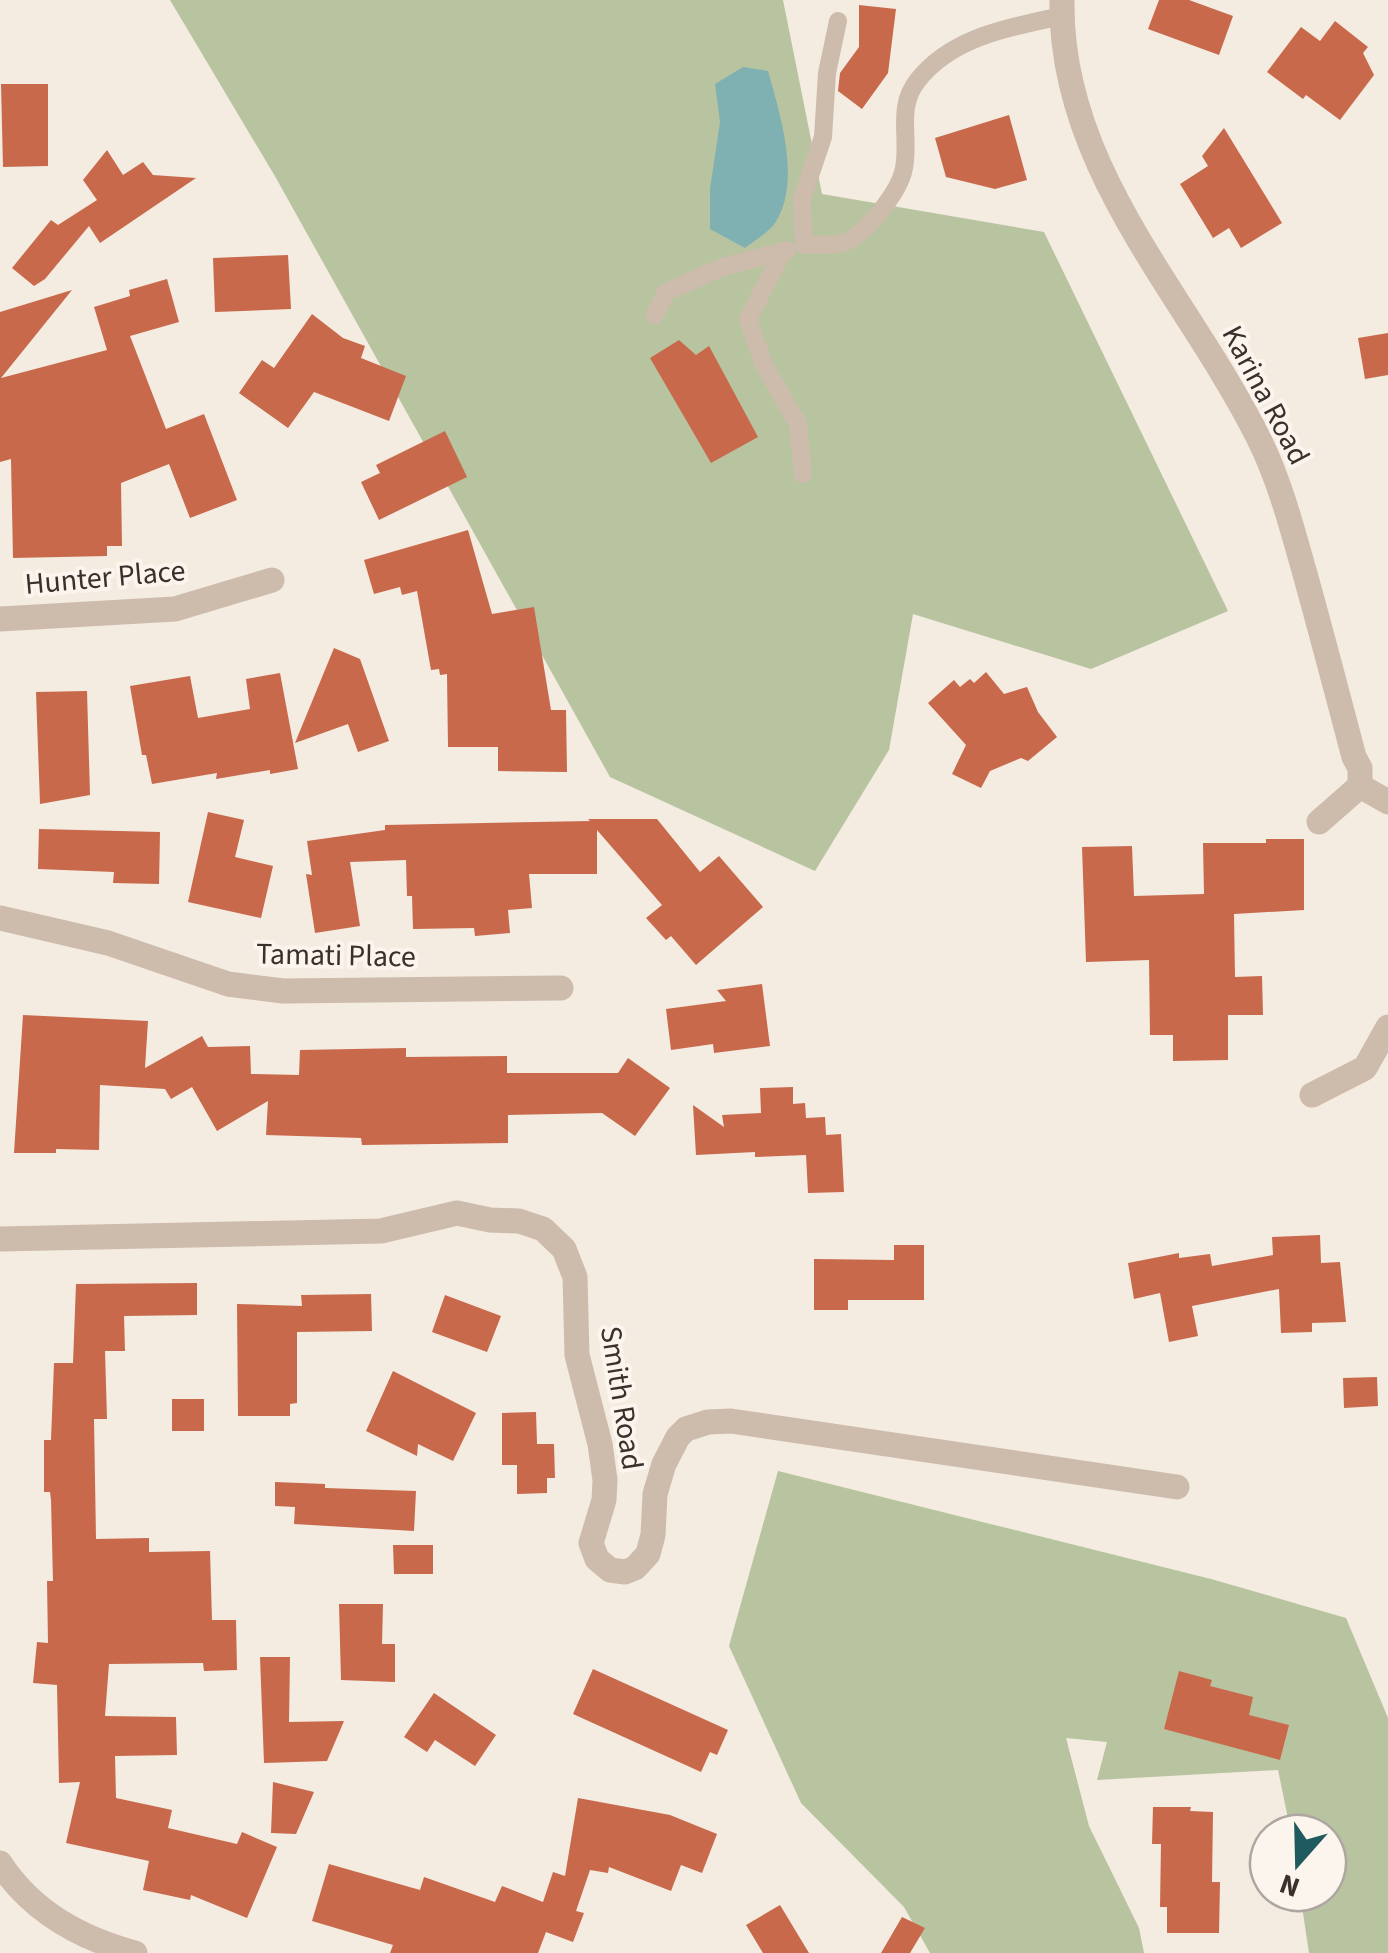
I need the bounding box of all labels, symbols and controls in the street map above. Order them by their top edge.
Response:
street label: Karina Road [1211,318,1320,473]
street label: Hunter Place [23,549,187,606]
street label: Tamati Place [256,933,416,978]
street label: Smith Road [589,1323,654,1473]
north arrow [1248,1813,1348,1913]
text: N [1274,1864,1305,1908]

